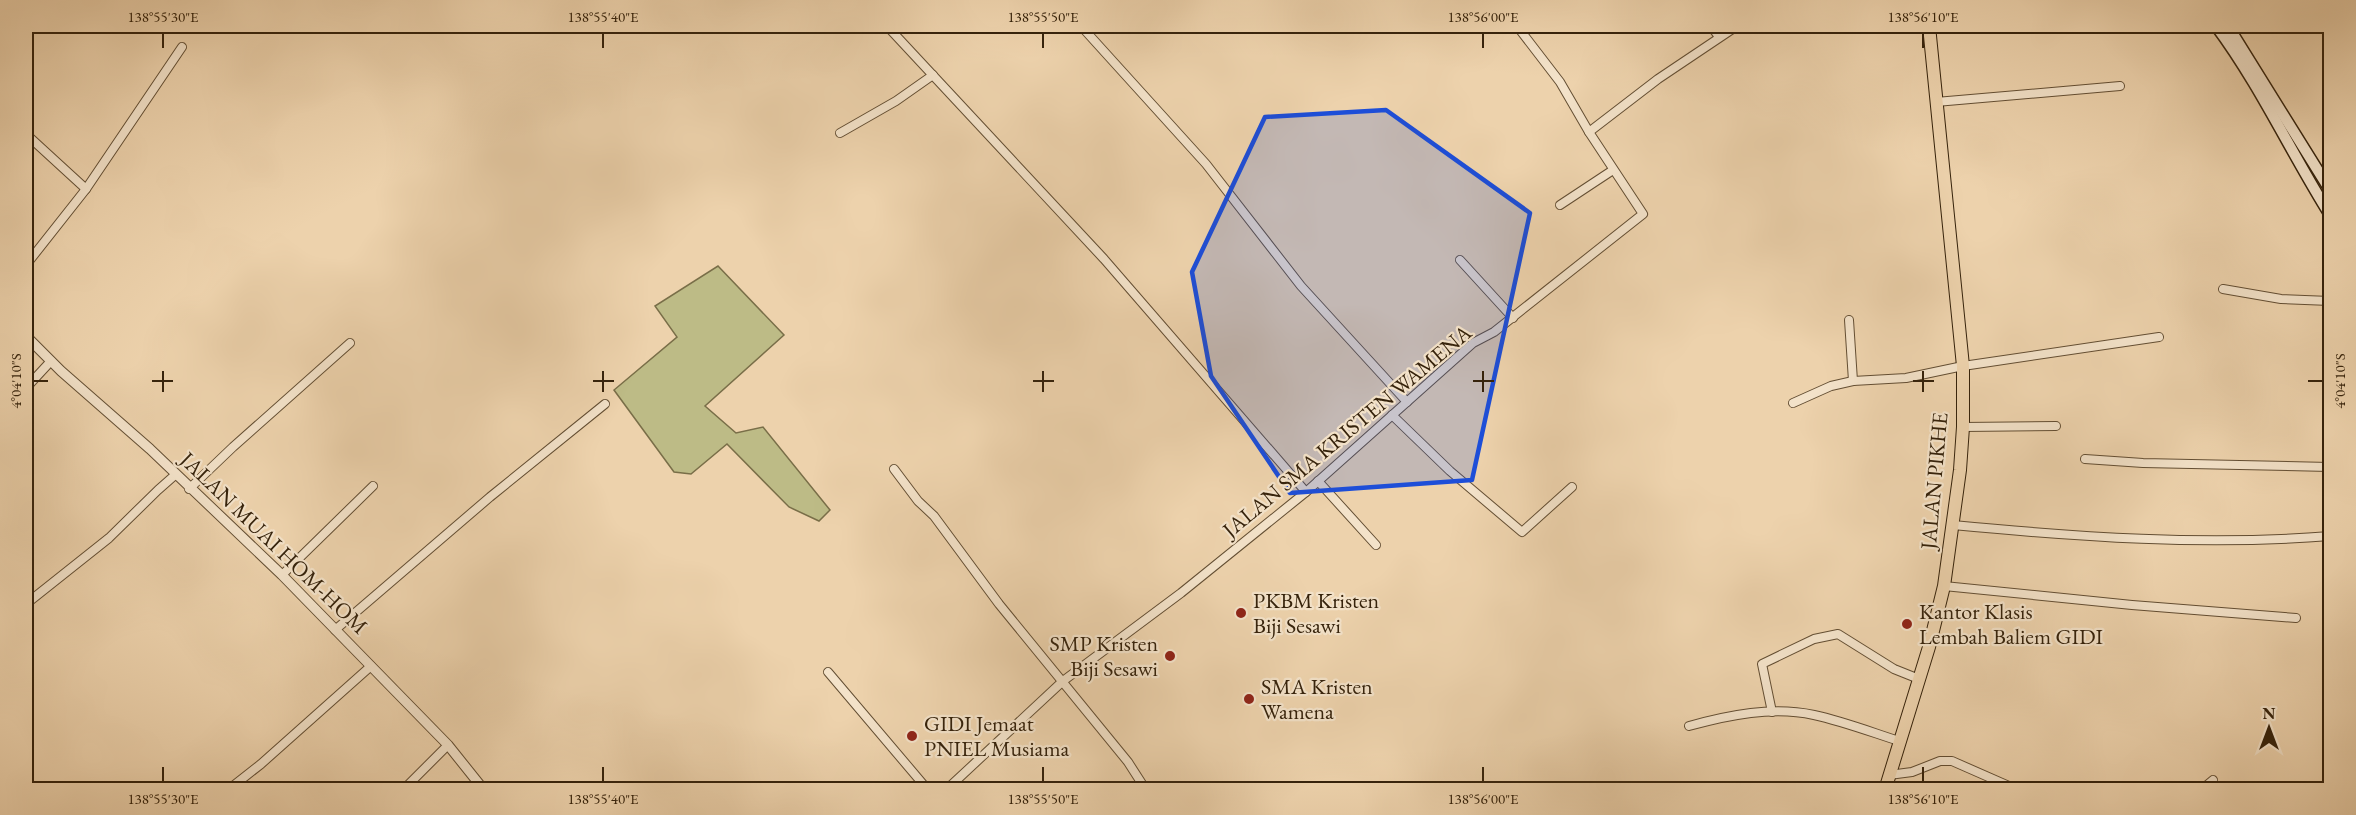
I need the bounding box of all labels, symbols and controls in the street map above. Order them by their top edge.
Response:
text: 138°55'30"E [127,7,199,26]
text: 138°55'40"E [567,7,639,26]
text: 138°55'50"E [1007,7,1079,26]
text: 138°56'00"E [1447,7,1519,26]
text: 138°56'10"E [1887,7,1959,26]
street label: JALAN SMA KRISTEN WAMENA [1215,318,1478,545]
text: 4°04'10"S [6,353,25,409]
text: 4°04'10"S [2330,353,2349,409]
street label: JALAN PIKHE [1913,411,1954,553]
street label: JALAN MUAI HOM-HOM [172,444,374,641]
place label: PKBM Kristen Biji Sesawi [1253,586,1380,640]
place label: Kantor Klasis Lembah Baliem GIDI [1919,597,2104,651]
marker: PKBM Kristen Biji Sesawi [1234,606,1248,620]
marker: Kantor Klasis Lembah Baliem GIDI [1900,617,1914,631]
place label: SMP Kristen Biji Sesawi [1049,629,1158,683]
marker: SMP Kristen Biji Sesawi [1163,649,1177,663]
place label: SMA Kristen Wamena [1261,672,1373,726]
marker: SMA Kristen Wamena [1242,692,1256,706]
north arrow [2239,698,2299,758]
text: N [2263,703,2276,724]
place label: GIDI Jemaat PNIEL Musiama [924,709,1070,763]
marker: GIDI Jemaat PNIEL Musiama [905,729,919,743]
text: 138°55'30"E [127,789,199,808]
text: 138°55'40"E [567,789,639,808]
text: 138°55'50"E [1007,789,1079,808]
text: 138°56'00"E [1447,789,1519,808]
text: 138°56'10"E [1887,789,1959,808]

